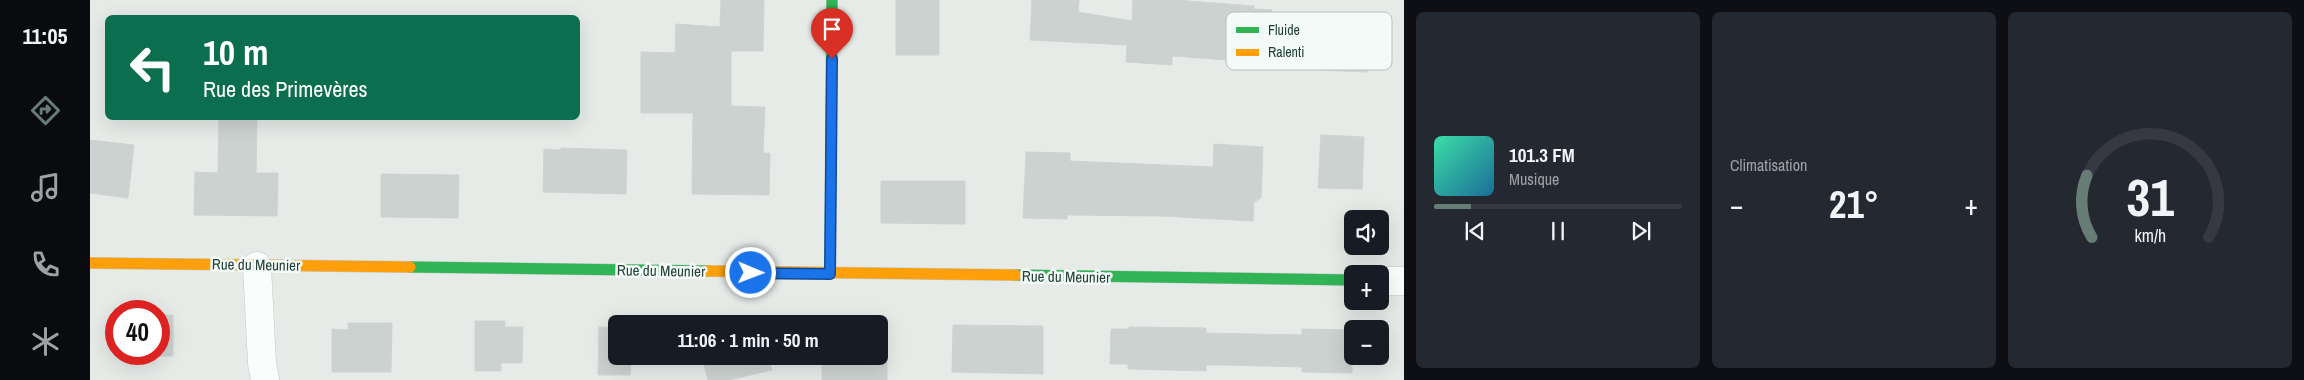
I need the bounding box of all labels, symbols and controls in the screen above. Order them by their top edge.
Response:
pin [811,8,853,59]
legend [1226,12,1392,70]
icon: arrive [818,15,846,43]
text: 11:05 [22,21,68,51]
text: Fluide [1268,21,1300,39]
text: 10 m [203,29,268,76]
icon: left [120,35,185,100]
text: Ralenti [1268,43,1304,61]
text: Rue des Primevères [203,74,367,104]
icon: directions [28,93,63,128]
text: 101.3 FM [1509,142,1575,168]
text: Climatisation [1730,154,1807,176]
text: 31 [2126,162,2174,232]
text: Musique [1509,168,1559,190]
icon: music [28,170,63,205]
text: 21° [1829,179,1879,230]
text: − [1730,186,1743,224]
text: + [1965,186,1978,224]
map controls [1344,210,1389,365]
button: sound [1344,210,1389,255]
icon: previous [1461,217,1489,245]
icon: pause [1544,217,1572,245]
icon: next [1627,217,1655,245]
text: km/h [2134,224,2166,248]
position arrow [724,246,776,298]
icon: phone [28,247,63,282]
street label: Rue du Meunier [212,253,300,276]
street label: Rue du Meunier [617,259,705,282]
street label: Rue du Meunier [1022,265,1110,288]
button: + [1344,265,1389,310]
speed limit sign: 40 [105,300,170,365]
button: − [1344,320,1389,365]
icon: climate [28,324,63,359]
text: 11:06 · 1 min · 50 m [677,327,819,353]

